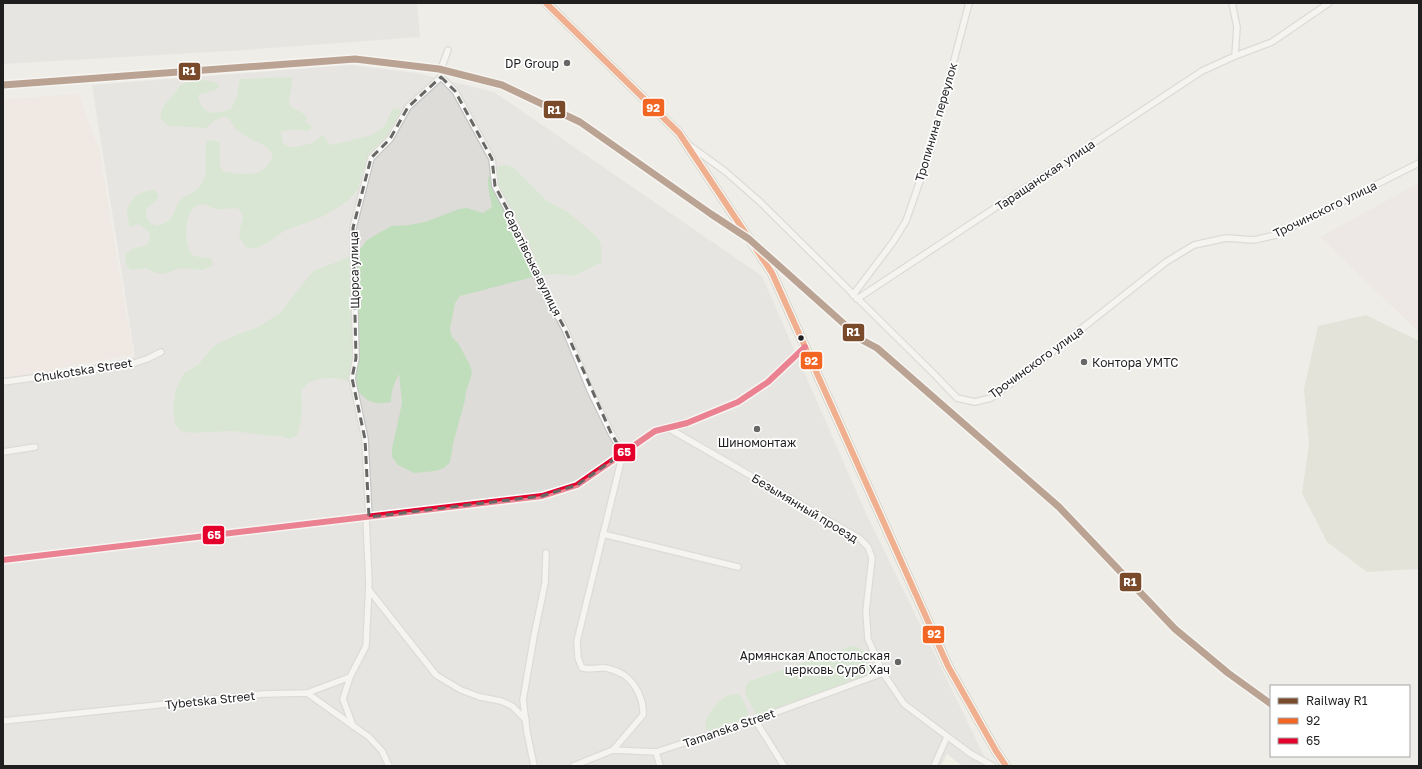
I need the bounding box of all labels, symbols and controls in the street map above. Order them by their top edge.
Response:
place label: DP Group [505,56,559,71]
marker: DP Group [562,58,572,68]
street label: Тропинина переулок [912,61,960,183]
line badge: R1 [178,62,201,81]
text: R1 [182,64,196,77]
line badge: 92 [642,98,665,117]
line badge: R1 [543,100,566,119]
text: 92 [646,101,660,114]
text: R1 [547,103,561,116]
street label: Таращанская улица [992,136,1098,214]
street label: Трочинского улица [1271,177,1379,241]
street label: Саратівська вулиця [501,208,565,318]
street label: Щорса улица [346,231,362,309]
line badge: R1 [842,323,865,342]
street label: Трочинского улица [986,323,1086,401]
text: R1 [846,325,860,338]
unlabelled marker [796,333,806,343]
line badge: 92 [800,351,823,370]
text: 92 [804,354,818,367]
street label: Chukotska Street [33,355,134,385]
place label: Контора УМТС [1092,355,1179,370]
marker: Контора УМТС [1079,357,1089,367]
marker: Шиномонтаж [752,424,762,434]
place label: Шиномонтаж [718,435,797,450]
line badge: 65 [613,443,636,462]
text: 65 [617,445,631,458]
street label: Безымянный проезд [749,470,861,546]
line badge: 65 [202,525,225,545]
text: 65 [207,528,221,541]
line badge: R1 [1119,572,1142,592]
text: R1 [1123,575,1137,588]
line badge: 92 [922,625,945,644]
text: 92 [927,627,941,640]
place label: Армянская Апостольская церковь Сурб Хач [740,648,890,677]
marker: Армянская Апостольская церковь Сурб Хач [893,657,903,667]
legend [1270,685,1410,757]
street label: Tybetska Street [164,688,256,712]
text: Railway R1 [1306,693,1368,708]
street label: Tamanska Street [681,705,777,751]
text: 92 [1306,713,1320,728]
text: 65 [1306,733,1320,748]

